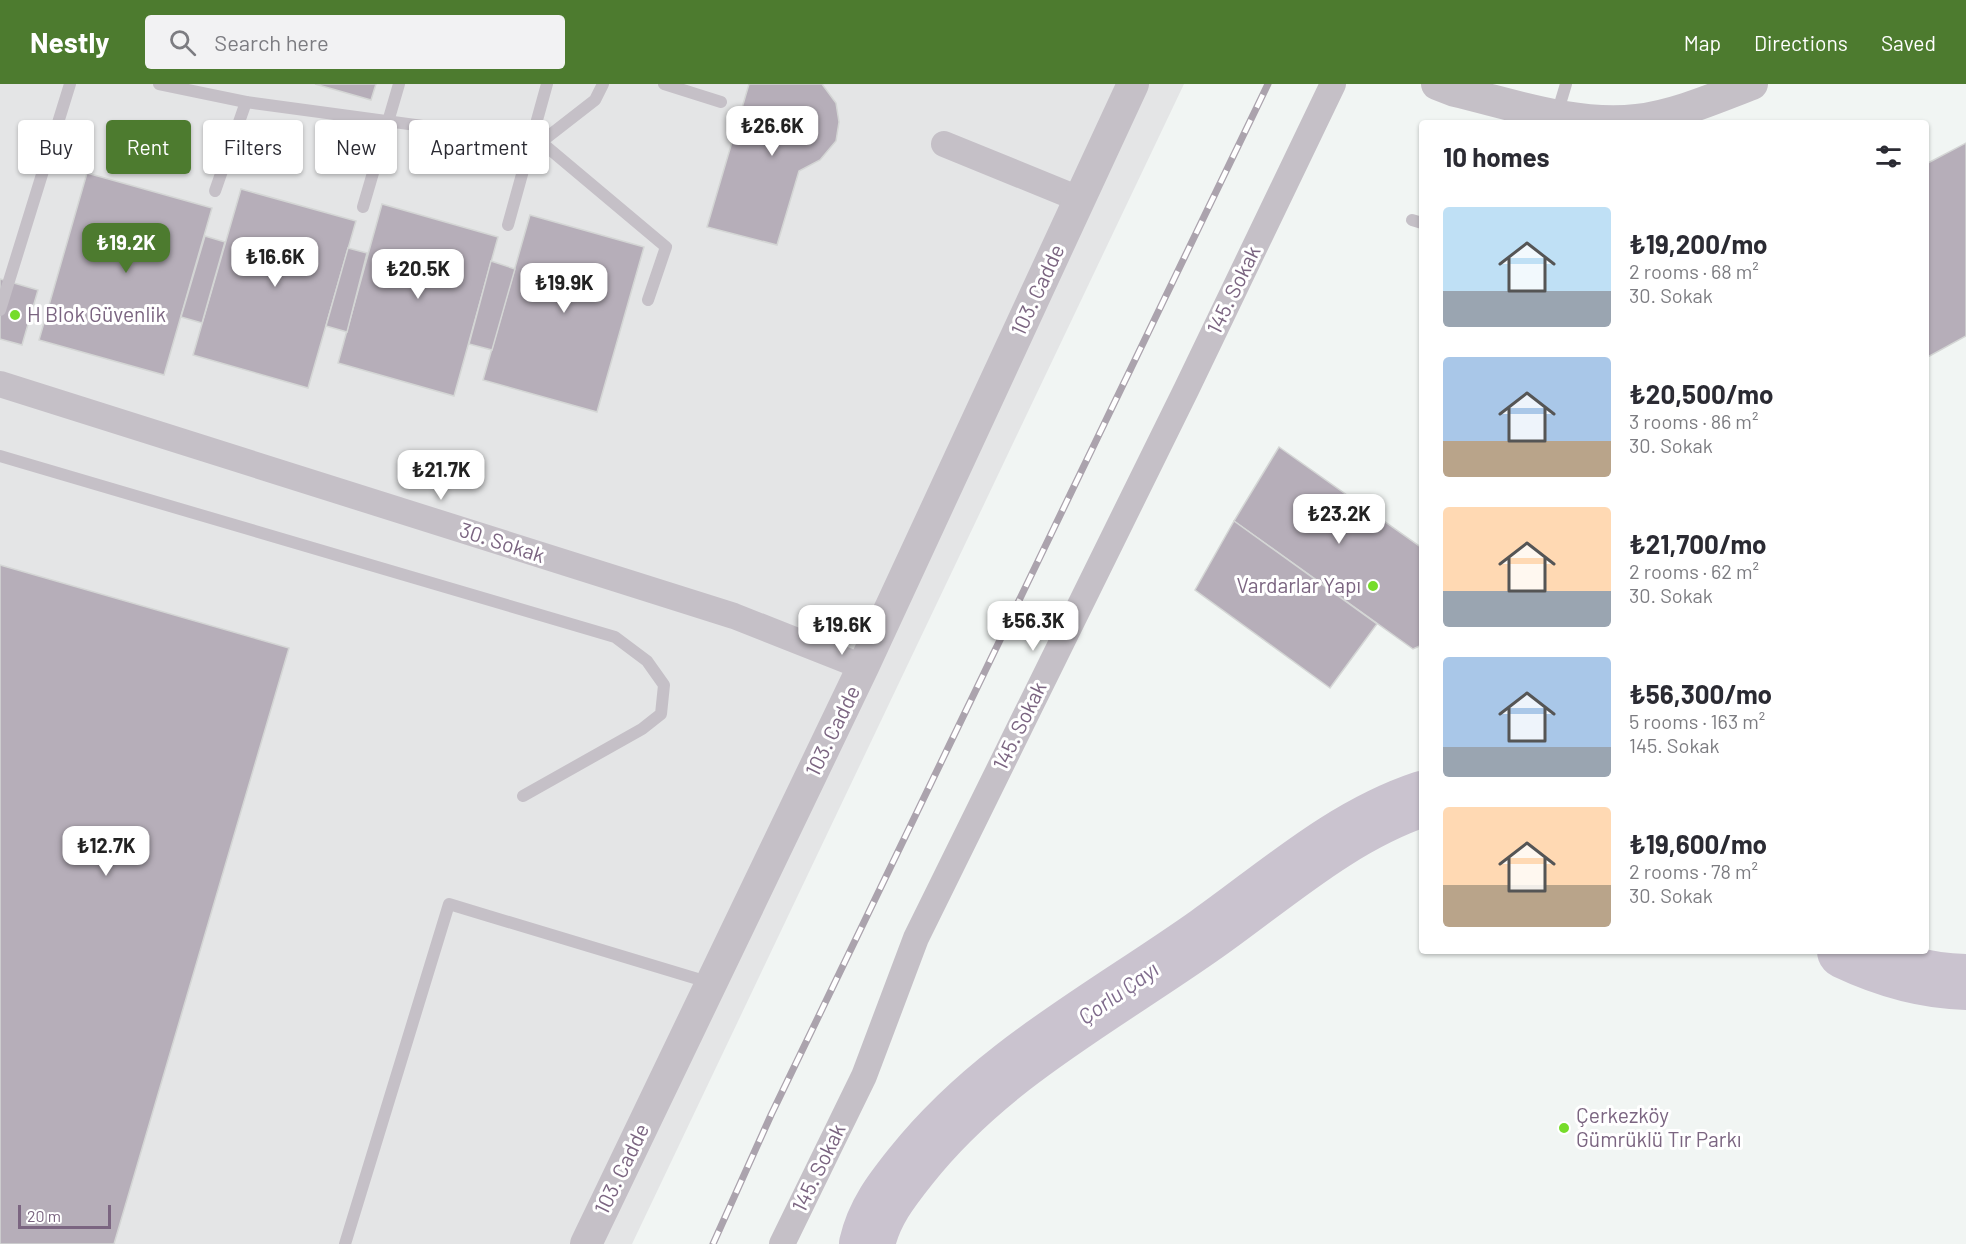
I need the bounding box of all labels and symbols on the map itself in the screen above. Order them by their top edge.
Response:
pin: ₺26.6K [723,106,821,157]
pin: ₺19.2K [77,223,175,274]
pin: ₺16.6K [226,237,324,288]
street label: 103. Cadde [1005,240,1069,339]
street label: 145. Sokak [1201,241,1265,338]
pin: ₺20.5K [369,249,467,300]
pin: ₺19.9K [515,263,613,314]
place label: H Blok Güvenlik [27,301,166,326]
marker: H Blok Güvenlik [8,308,22,322]
pin: ₺21.7K [392,450,490,501]
pin: ₺23.2K [1290,494,1388,545]
street label: 30. Sokak [457,516,548,567]
place label: Vardarlar Yapı [1236,572,1361,597]
marker: Vardarlar Yapı [1366,579,1380,593]
pin: ₺56.3K [984,601,1082,652]
pin: ₺19.6K [793,605,891,656]
street label: 145. Sokak [987,677,1051,774]
street label: 103. Cadde [799,681,864,780]
pin: ₺12.7K [57,826,155,877]
water label: Çorlu Çayı [1072,955,1162,1029]
place label: Çerkezköy Gümrüklü Tır Parkı [1576,1102,1741,1151]
street label: 103. Cadde [588,1119,653,1218]
street label: 145. Sokak [786,1119,850,1216]
marker: Çerkezköy Gümrüklü Tır Parkı [1557,1121,1571,1135]
scale bar [18,1202,111,1230]

